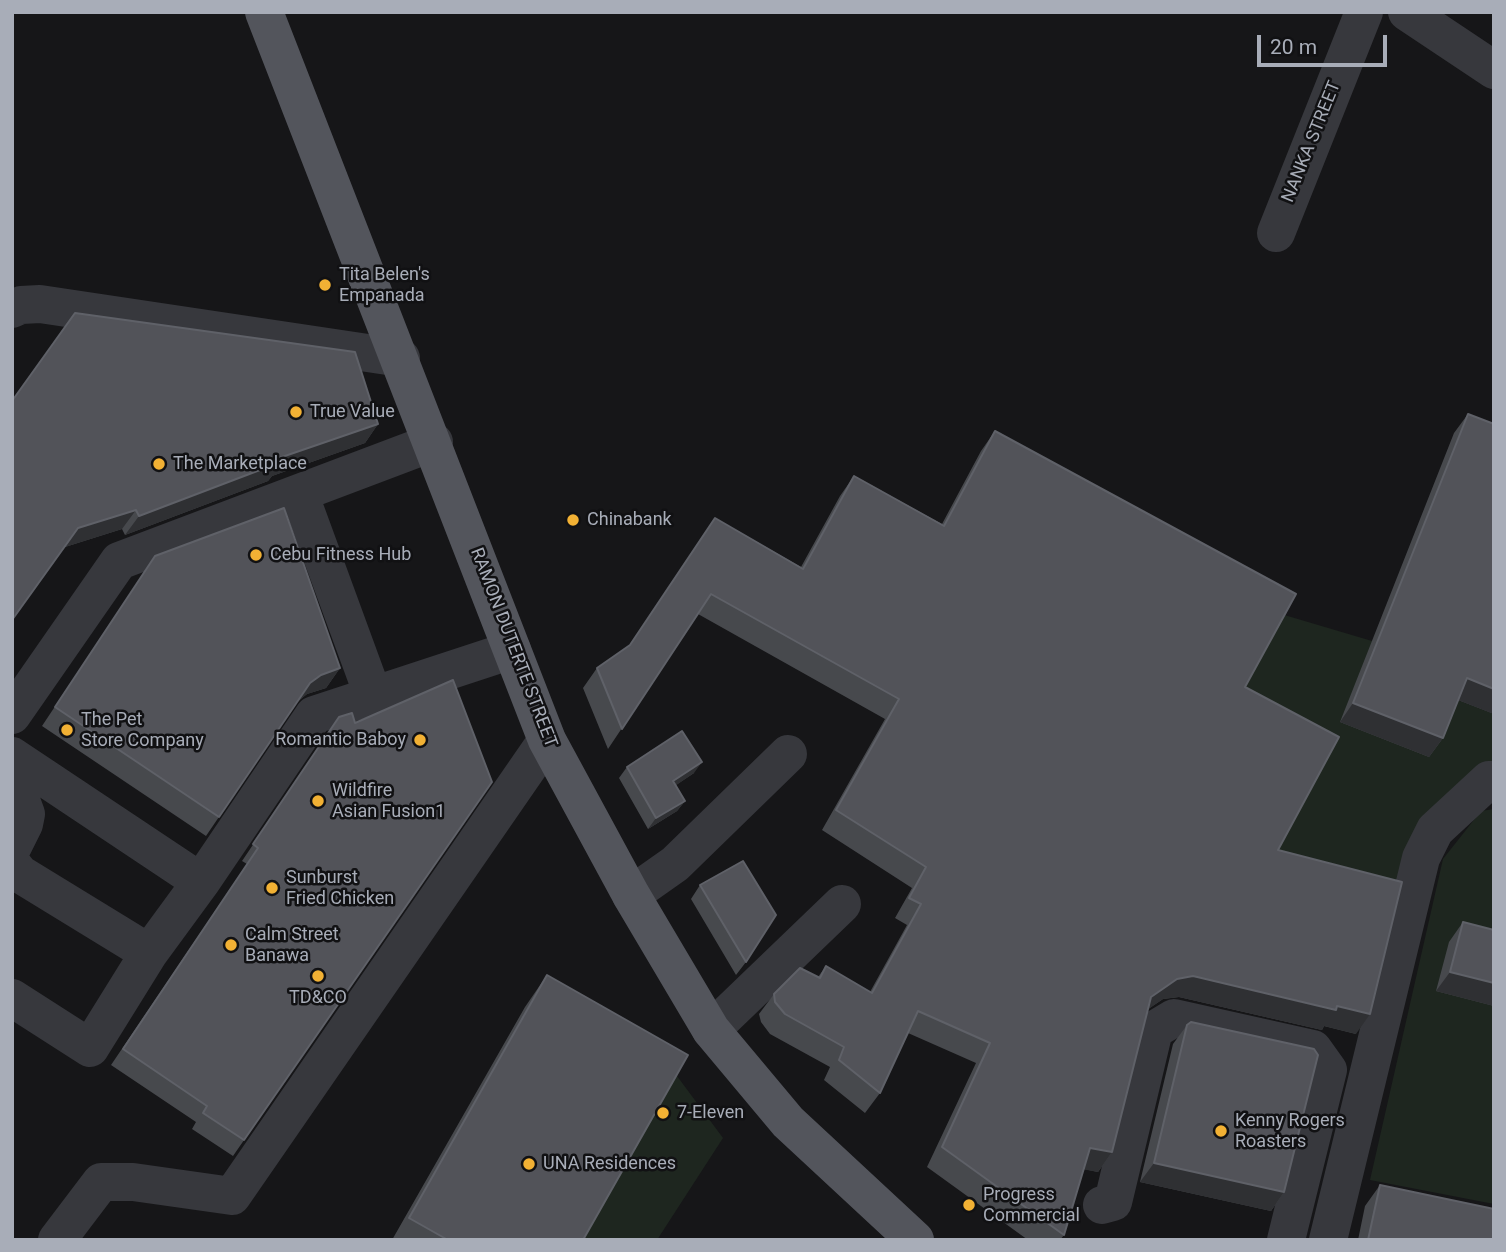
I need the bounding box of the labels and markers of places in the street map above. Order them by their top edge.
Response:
place label: Tita Belen's Empanada [339,264,430,306]
marker: Tita Belen's Empanada [317,277,333,293]
place label: True Value [310,401,395,423]
marker: True Value [288,404,304,420]
place label: The Marketplace [173,453,307,475]
marker: The Marketplace [151,456,167,472]
place label: Chinabank [587,509,672,531]
marker: Chinabank [565,512,581,528]
place label: Cebu Fitness Hub [270,544,411,566]
marker: Cebu Fitness Hub [248,547,264,563]
place label: The Pet Store Company [81,709,204,752]
marker: The Pet Store Company [59,722,75,738]
place label: Romantic Baboy [275,729,406,751]
marker: Romantic Baboy [412,732,428,748]
place label: Wildfire Asian Fusion1 [332,780,445,822]
marker: Wildfire Asian Fusion1 [310,793,326,809]
place label: Sunburst Fried Chicken [286,867,394,910]
marker: Sunburst Fried Chicken [264,880,280,896]
place label: Calm Street Banawa [245,924,339,967]
marker: Calm Street Banawa [223,937,239,953]
marker: TD&CO [310,968,326,984]
place label: TD&CO [289,987,347,1009]
place label: 7-Eleven [677,1102,744,1124]
marker: 7-Eleven [655,1105,671,1121]
place label: Kenny Rogers Roasters [1235,1110,1345,1152]
marker: Kenny Rogers Roasters [1213,1123,1229,1139]
place label: UNA Residences [543,1153,676,1175]
marker: UNA Residences [521,1156,537,1172]
place label: Progress Commercial [983,1184,1080,1226]
marker: Progress Commercial [961,1197,977,1213]

